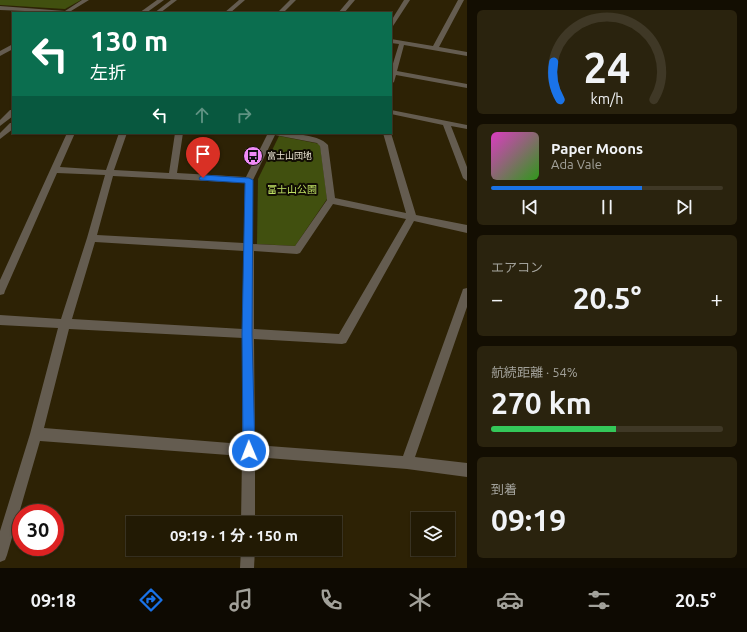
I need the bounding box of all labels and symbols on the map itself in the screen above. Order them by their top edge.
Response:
pin [186,137,220,178]
bus stop icon: 富士山団地 [242,145,264,167]
place label: 富士山団地 [267,151,312,161]
park label: 富士山公園 [267,184,317,195]
position arrow [228,430,270,472]
speed limit sign: 30 [12,504,64,556]

